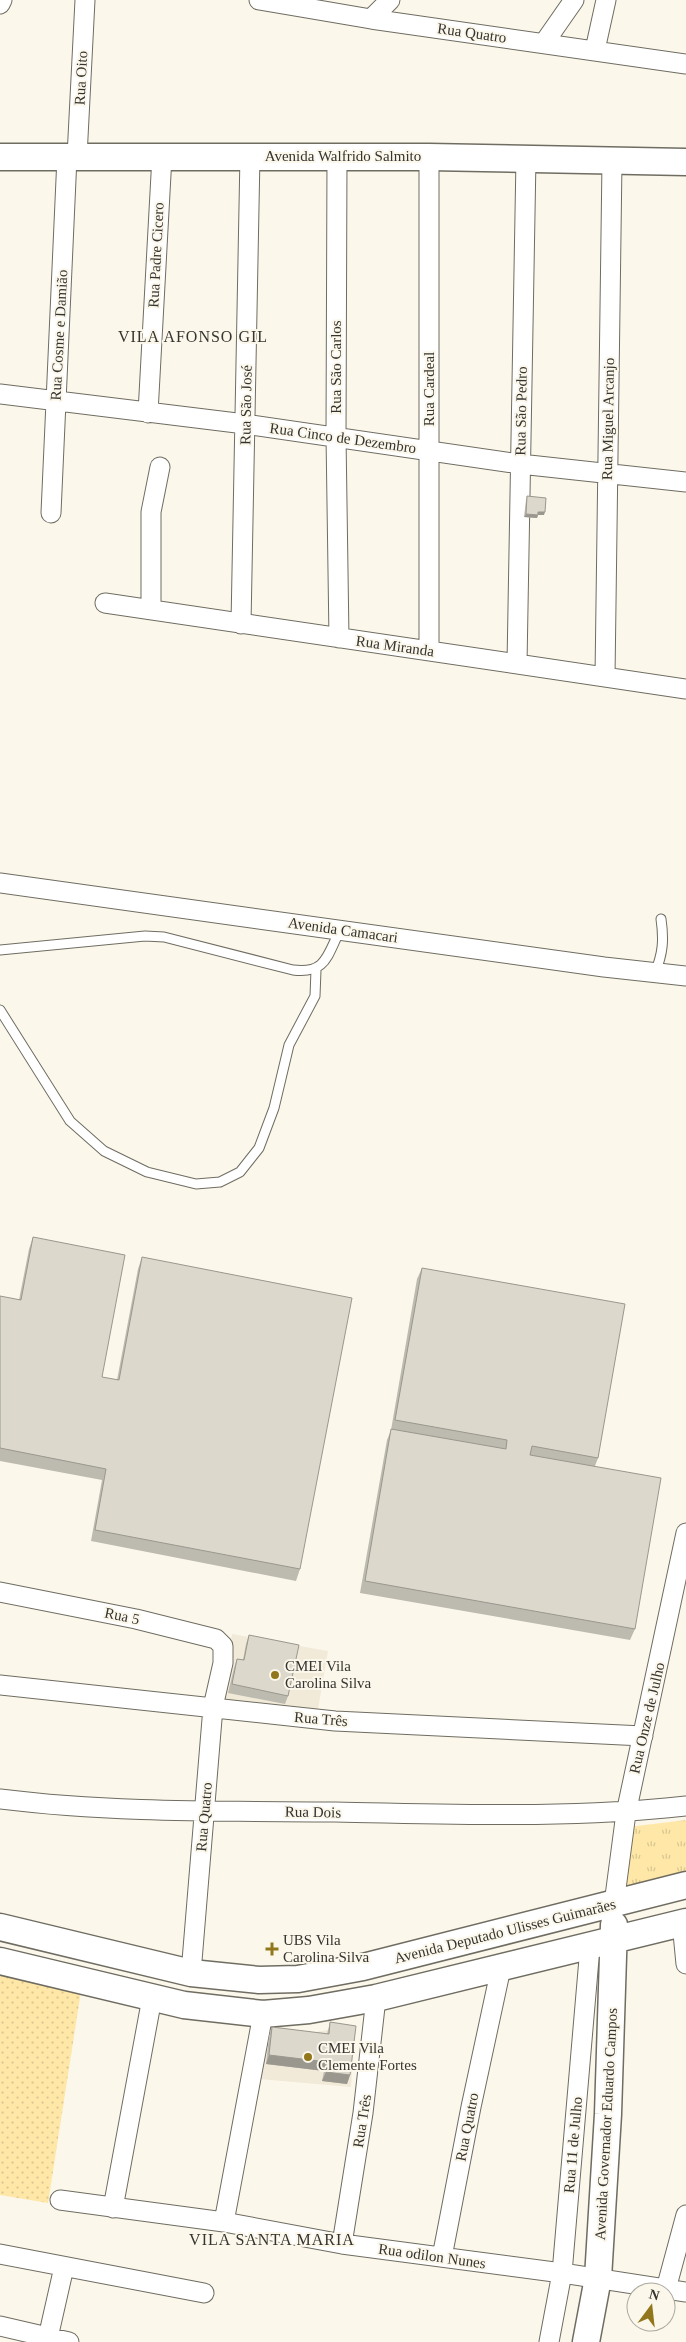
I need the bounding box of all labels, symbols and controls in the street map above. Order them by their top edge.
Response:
street label: Rua Quatro [436,20,508,46]
street label: Rua Oito [72,50,90,106]
street label: Avenida Walfrido Salmito [265,148,421,164]
street label: Rua Padre Cicero [145,202,167,308]
street label: Rua Cosme e Damião [48,269,70,401]
street label: Rua São Carlos [328,320,344,414]
district label: VILA AFONSO GIL [118,328,268,345]
street label: Rua Cardeal [421,352,437,426]
street label: Rua Miguel Arcanjo [599,358,617,480]
street label: Rua São José [237,365,255,445]
street label: Rua São Pedro [512,366,530,456]
street label: Rua Cinco de Dezembro [269,420,417,456]
street label: Rua Miranda [355,633,435,659]
street label: Avenida Camacari [287,914,399,946]
street label: Rua 5 [103,1604,141,1628]
place label: CMEI Vila Carolina Silva [285,1658,372,1691]
street label: Rua Onze de Julho [626,1661,668,1775]
marker: CMEI Vila Carolina Silva [269,1669,281,1681]
street label: Rua Três [294,1709,349,1729]
street label: Rua Quatro [193,1782,215,1852]
street label: Rua Dois [285,1804,341,1820]
street label: Avenida Deputado Ulisses Guimarães [393,1896,618,1966]
place label: UBS Vila Carolina Silva [283,1932,370,1965]
marker: UBS Vila Carolina Silva [265,1942,279,1956]
street label: Avenida Governador Eduardo Campos [592,2007,620,2241]
place label: CMEI Vila Clemente Fortes [318,2040,417,2073]
marker: CMEI Vila Clemente Fortes [302,2051,314,2063]
street label: Rua Quatro [453,2091,481,2163]
street label: Rua Três [350,2093,374,2149]
street label: Rua 11 de Julho [561,2096,585,2194]
district label: VILA SANTA MARIA [189,2231,355,2248]
street label: Rua odilon Nunes [377,2241,487,2271]
north arrow [626,2282,676,2332]
text: N [647,2286,661,2303]

